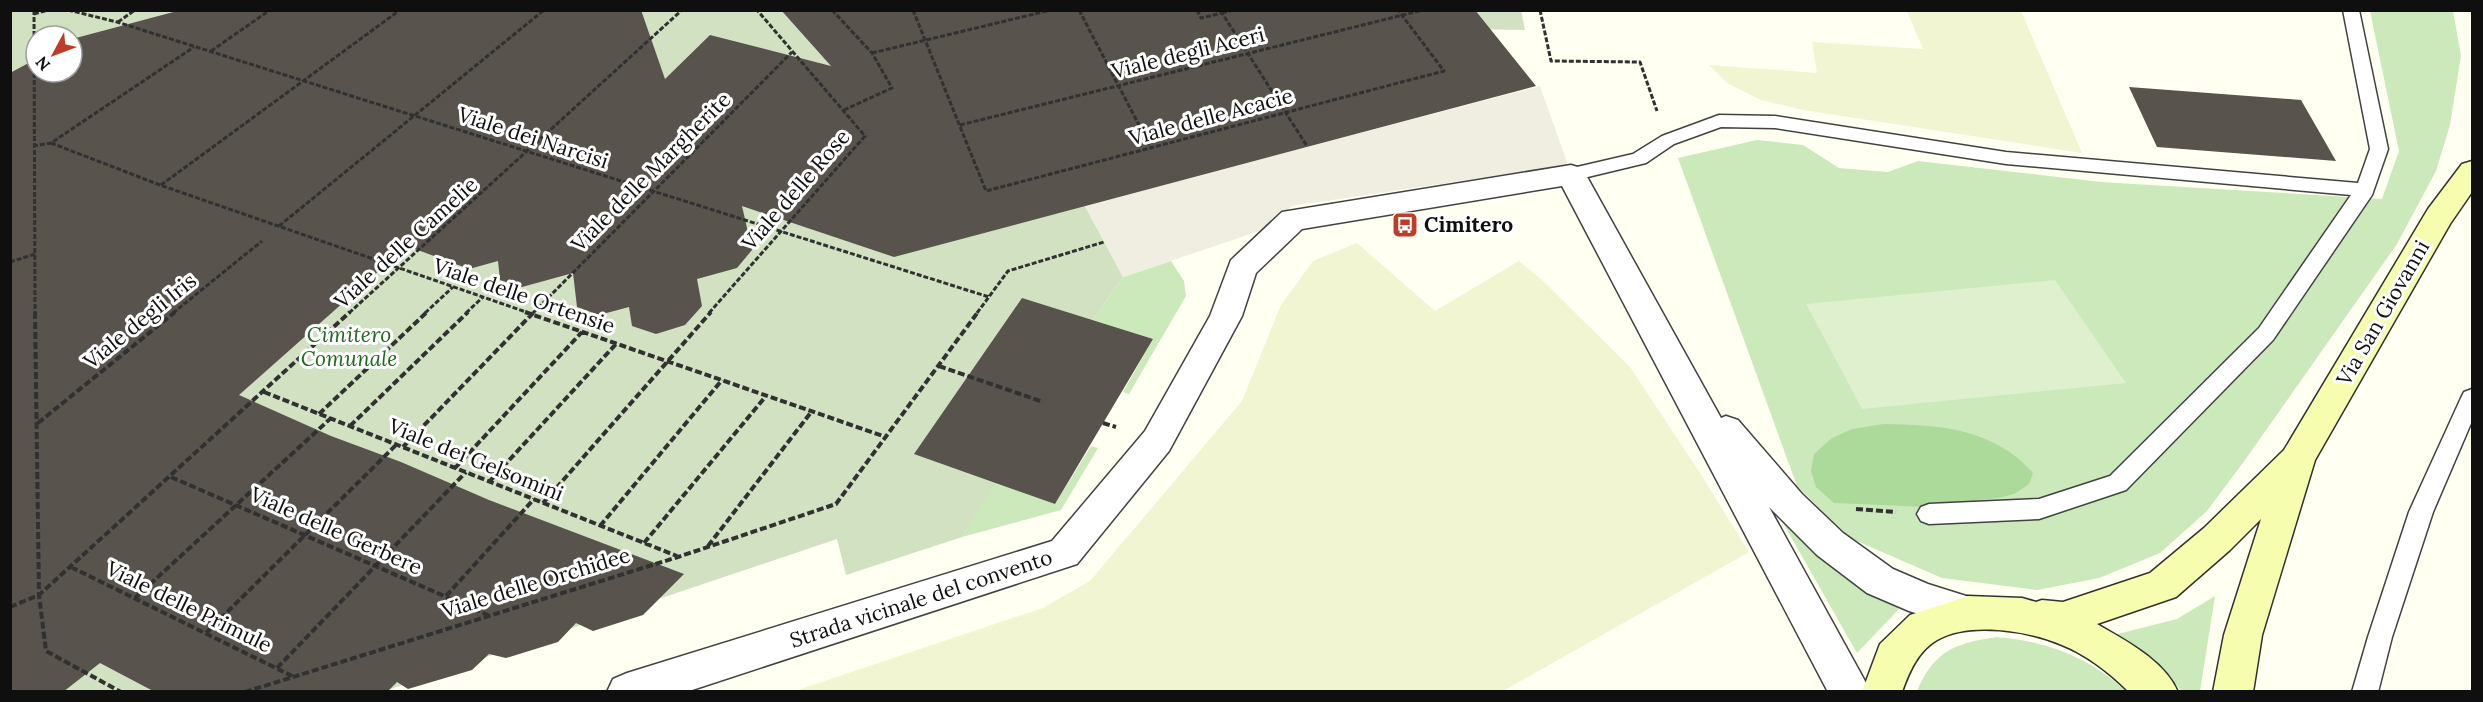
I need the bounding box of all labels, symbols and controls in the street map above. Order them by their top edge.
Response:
street label: Viale degli Aceri [1108,20,1267,85]
north arrow [24,24,84,84]
text: N [31,53,54,75]
street label: Viale delle Acacie [1125,82,1296,152]
street label: Viale delle Margherite [564,86,736,258]
street label: Viale dei Narcisi [454,100,612,175]
street label: Viale delle Rose [735,124,855,256]
street label: Viale delle Camelie [328,171,483,315]
bus stop icon: Cimitero [1390,210,1420,240]
place label: Cimitero [1424,211,1513,238]
street label: Via San Giovanni [2330,235,2435,391]
street label: Viale delle Ortensie [429,251,618,339]
street label: Viale degli Iris [77,267,202,375]
park label: Cimitero Comunale [301,321,397,372]
street label: Viale dei Gelsomini [384,412,568,507]
street label: Viale delle Gerbere [245,480,426,581]
street label: Viale delle Orchidee [437,541,633,624]
street label: Strada vicinale del convento [786,543,1055,654]
street label: Viale delle Primule [101,554,277,658]

